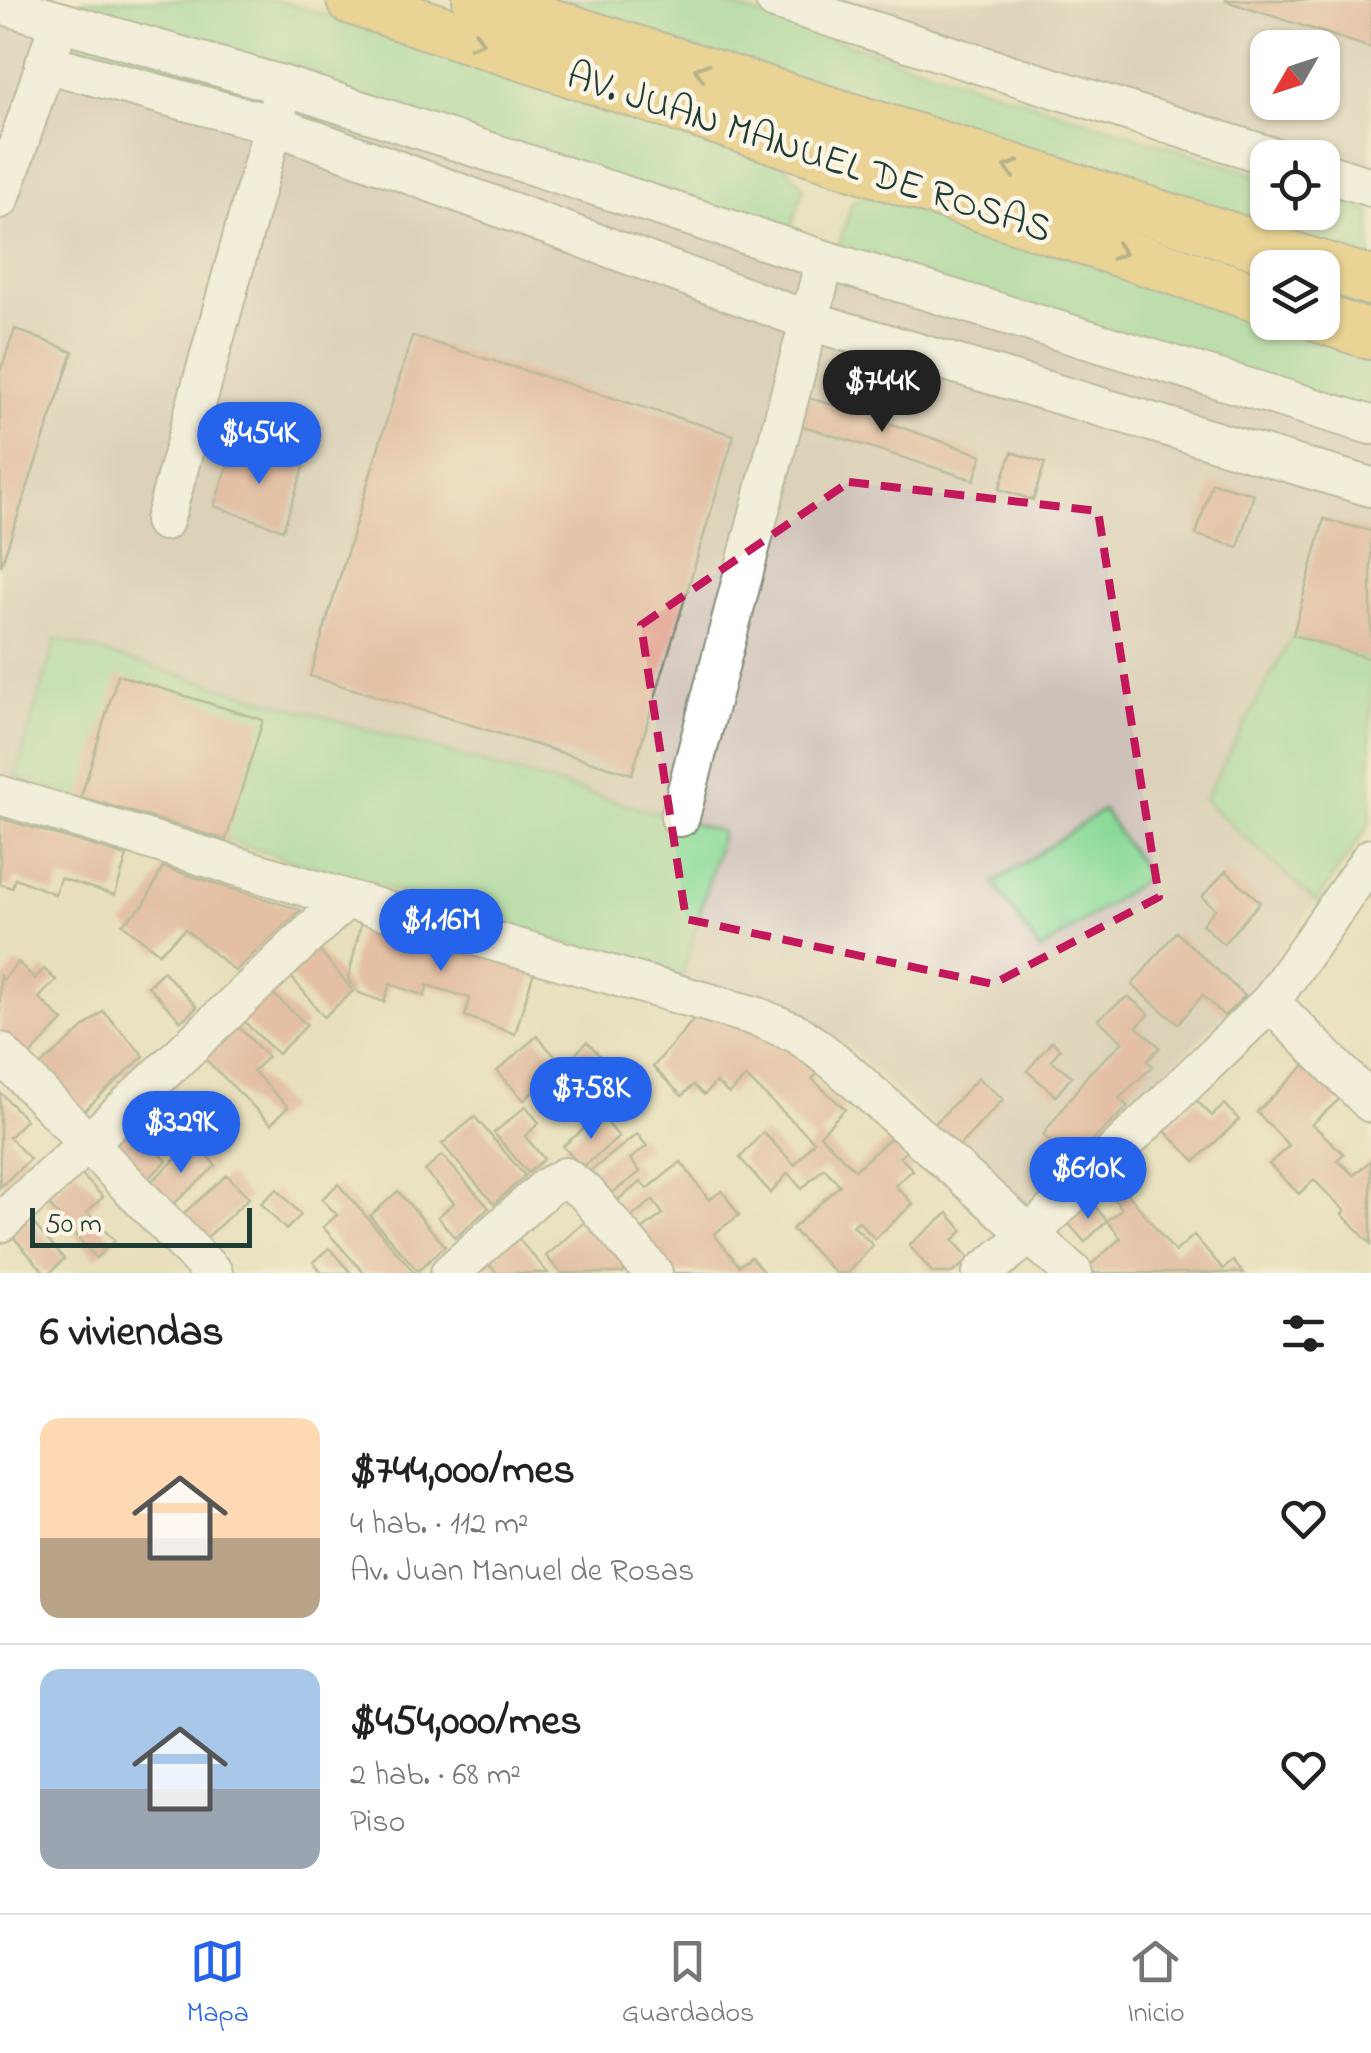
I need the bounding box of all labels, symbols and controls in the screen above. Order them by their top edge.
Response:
one-way arrow [468,29,485,50]
north arrow [1250,30,1340,120]
map controls [1250,30,1340,340]
street label: AV. JUAN MANUEL DE ROSAS [559,48,1059,261]
one-way arrow [693,62,710,82]
button: locate [1250,140,1340,230]
one-way arrow [1003,159,1020,180]
one-way arrow [1109,240,1126,260]
button: layers [1250,250,1340,340]
pin: $744K [812,350,952,435]
text: $744K [845,359,919,406]
pin: $454K [189,402,329,487]
text: $454K [219,411,299,458]
pin: $1.16M [360,889,522,974]
text: $1.16M [401,898,481,945]
pin: $758K [521,1057,661,1142]
text: $758K [552,1066,630,1113]
pin: $329K [111,1091,251,1176]
text: $329K [144,1100,218,1147]
pin: $610K [1018,1137,1158,1222]
text: $610K [1052,1146,1124,1193]
scale bar [30,1203,252,1248]
text: 50 m [45,1205,102,1246]
text: 6 viviendas [40,1303,224,1364]
icon: filters [1276,1306,1331,1361]
text: $744,000/mes [350,1441,575,1502]
icon: home [120,1458,240,1578]
icon: heart [1276,1491,1331,1546]
text: 4 hab. · 112 m² [350,1502,529,1549]
text: Av. Juan Manuel de Rosas [350,1549,694,1596]
text: $454,000/mes [350,1692,582,1753]
icon: home [120,1709,240,1829]
icon: heart [1276,1742,1331,1797]
text: 2 hab. · 68 m² [350,1753,521,1800]
text: Piso [350,1800,405,1847]
tab: Mapa [186,1934,249,2035]
tab: Guardados [622,1934,754,2035]
tab: Inicio [1127,1934,1185,2035]

